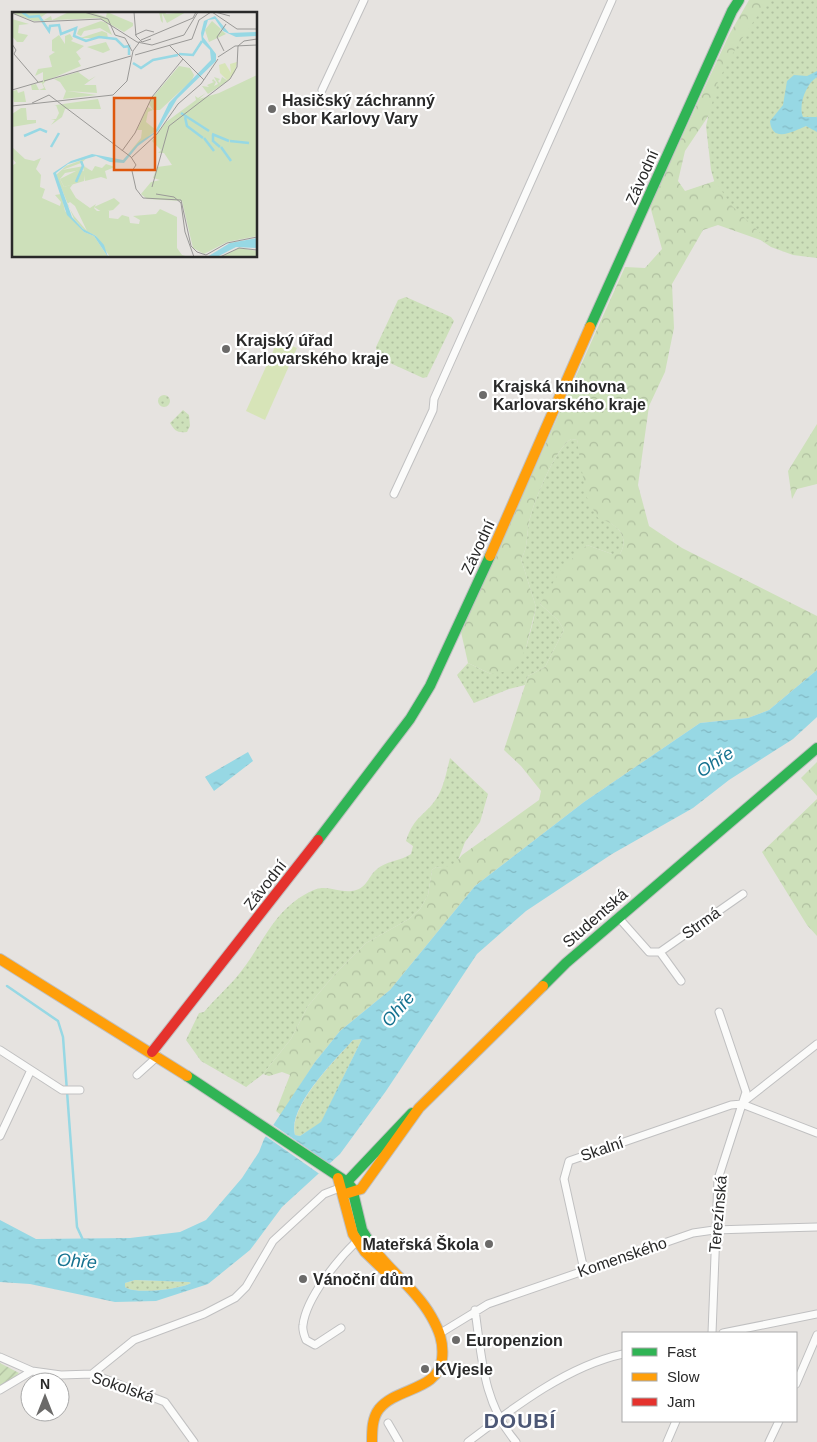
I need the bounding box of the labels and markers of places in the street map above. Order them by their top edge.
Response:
place label: Hasičský záchranný sbor Karlovy Vary [282,92,435,127]
marker: Hasičský záchranný sbor Karlovy Vary [266,103,278,115]
place label: Krajský úřad Karlovarského kraje [236,332,389,367]
marker: Krajský úřad Karlovarského kraje [220,343,232,355]
place label: Krajská knihovna Karlovarského kraje [493,378,646,413]
marker: Krajská knihovna Karlovarského kraje [477,389,489,401]
place label: Mateřská Škola [362,1235,479,1253]
marker: Mateřská Škola [483,1238,495,1250]
place label: Vánoční dům [313,1271,413,1288]
marker: Vánoční dům [297,1273,309,1285]
place label: Europenzion [466,1332,563,1349]
marker: Europenzion [450,1334,462,1346]
place label: KVjesle [435,1361,493,1378]
marker: KVjesle [419,1363,431,1375]

